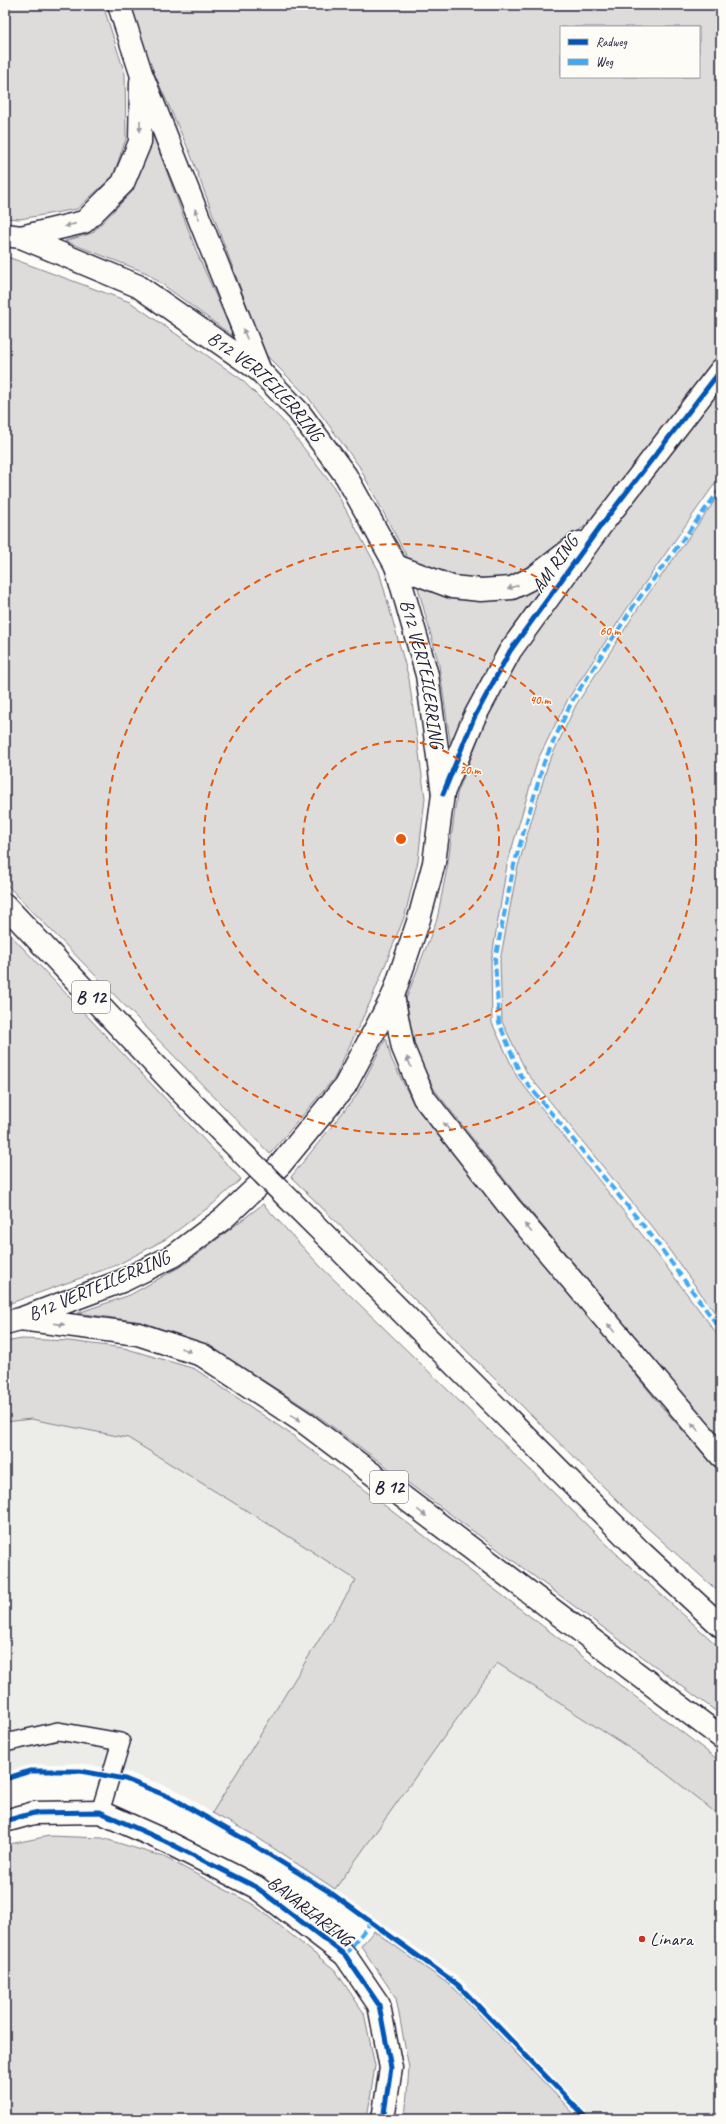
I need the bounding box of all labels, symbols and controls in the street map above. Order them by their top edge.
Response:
legend [560,26,700,78]
text: Radweg [596,34,627,50]
text: Weg [596,54,614,70]
one-way arrow [137,120,143,133]
one-way arrow [194,207,200,219]
one-way arrow [64,223,77,229]
street label: B12 VERTEILERRING [203,326,329,447]
one-way arrow [242,328,248,340]
street label: AM RING [526,528,585,597]
one-way arrow [507,584,519,590]
street label: B12 VERTEILERRING [394,597,449,751]
text: 60 m [600,623,622,639]
text: 40 m [530,692,551,708]
text: 20 m [460,762,481,778]
centre of rings [394,832,408,846]
road number: B 12 [72,981,110,1013]
one-way arrow [406,1057,412,1068]
one-way arrow [442,1121,451,1132]
one-way arrow [523,1223,532,1234]
street label: B12 VERTEILERRING [25,1245,175,1327]
one-way arrow [53,1321,65,1327]
one-way arrow [607,1323,616,1333]
one-way arrow [180,1347,192,1353]
one-way arrow [290,1414,302,1421]
one-way arrow [691,1422,700,1432]
road number: B 12 [370,1471,408,1503]
one-way arrow [417,1508,428,1517]
street label: BAVARIARING [263,1870,359,1953]
place label: Linara [650,1927,695,1951]
marker: Linara [637,1934,647,1944]

